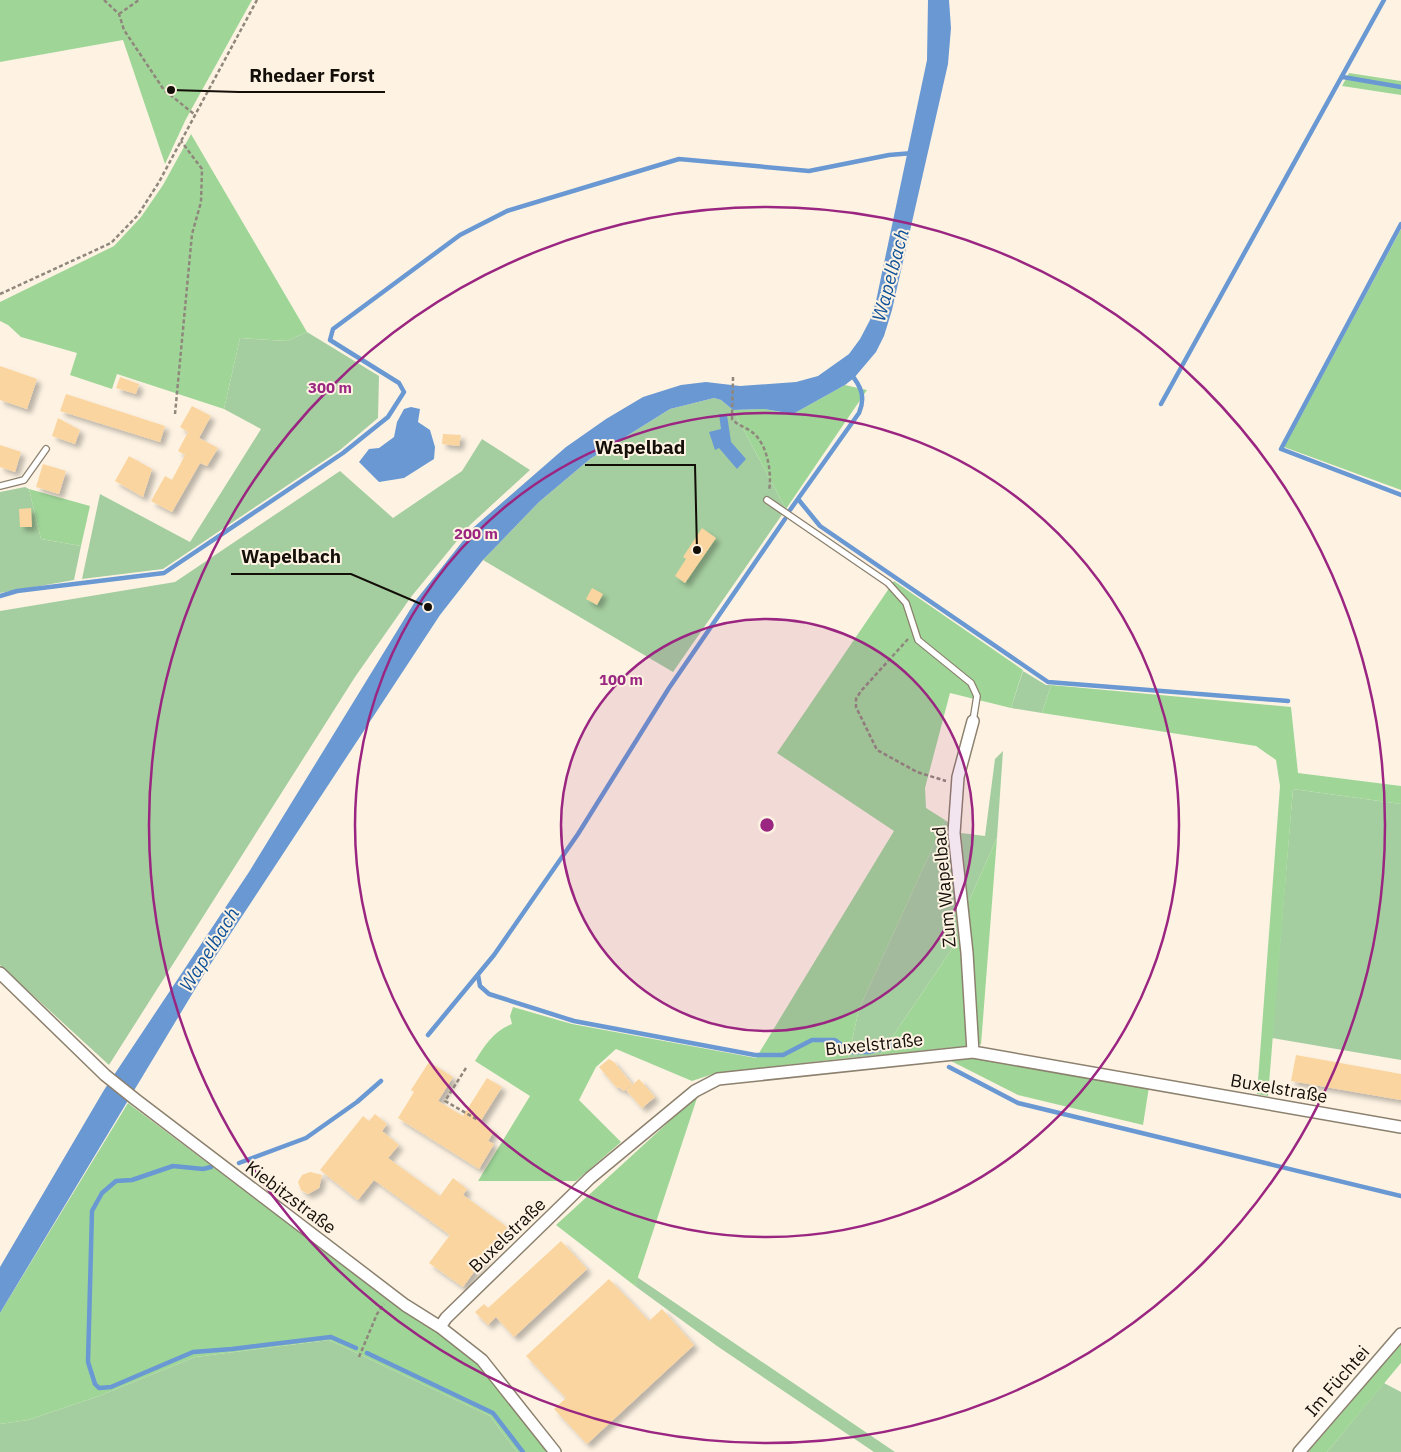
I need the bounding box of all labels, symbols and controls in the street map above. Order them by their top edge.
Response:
callout: Rhedaer Forst [239,58,385,92]
text: Rhedaer Forst [249,63,375,87]
water label: Wapelbach [866,226,914,324]
text: 300 m [308,378,352,397]
callout: Wapelbad [585,431,695,465]
text: Wapelbad [595,435,685,459]
text: 200 m [454,524,498,543]
callout: Wapelbach [231,540,351,574]
text: Wapelbach [241,544,341,568]
text: 100 m [599,670,643,689]
centre of rings [758,816,776,834]
street label: Zum Wapelbad [927,825,961,949]
water label: Wapelbach [174,902,244,996]
street label: Buxelstraße [824,1027,924,1061]
street label: Buxelstraße [1229,1068,1329,1108]
street label: Kiebitzstraße [241,1155,341,1239]
street label: Buxelstraße [464,1193,550,1277]
street label: Im Füchtei [1300,1341,1374,1421]

